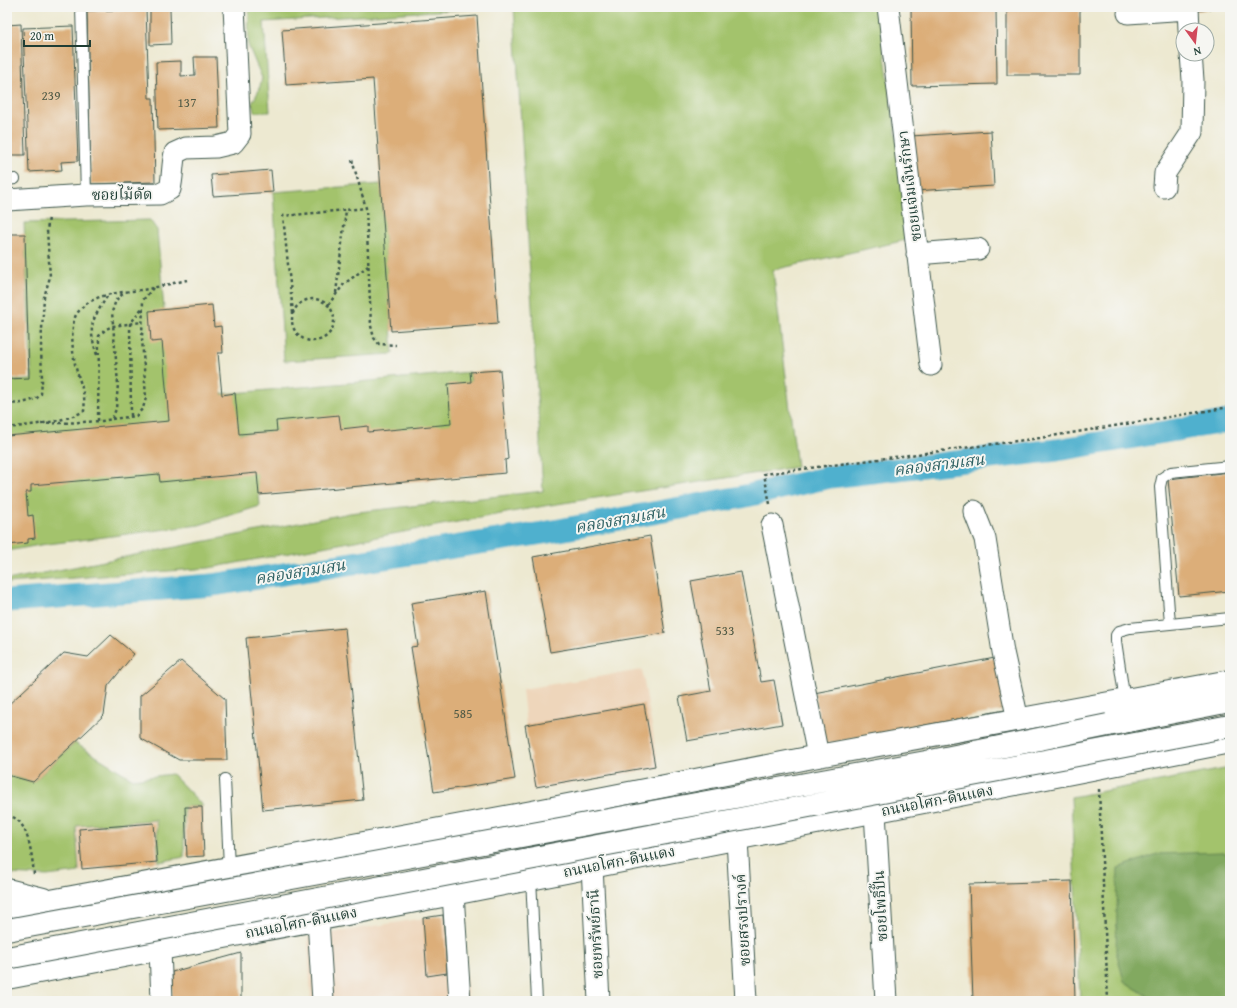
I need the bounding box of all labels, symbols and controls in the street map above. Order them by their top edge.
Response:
scale bar [24,22,90,48]
north arrow [1175,22,1215,62]
text: 20 m [30,27,54,44]
text: N [1191,43,1203,61]
house number: 239 [42,86,60,105]
house number: 137 [178,93,196,112]
street label: ซอยแจ่มเงินรักษา [892,129,926,243]
street label: ซอยไม้ดัด [91,183,153,205]
water label: คลองสามเสน [892,446,986,481]
water label: คลองสามเสน [573,499,667,539]
water label: คลองสามเสน [253,552,347,590]
house number: 533 [716,621,734,640]
house number: 585 [454,704,472,723]
street label: ถนนอโศก-ดินแดง [879,779,995,821]
street label: ถนนอโศก-ดินแดง [561,840,677,882]
street label: ซอยโพธิ์ปั้น [868,870,892,942]
street label: ซอยสรงปรางค์ [729,873,755,967]
street label: ซอยทรัพย์ธานี [582,889,608,979]
street label: ถนนอโศก-ดินแดง [243,901,359,943]

